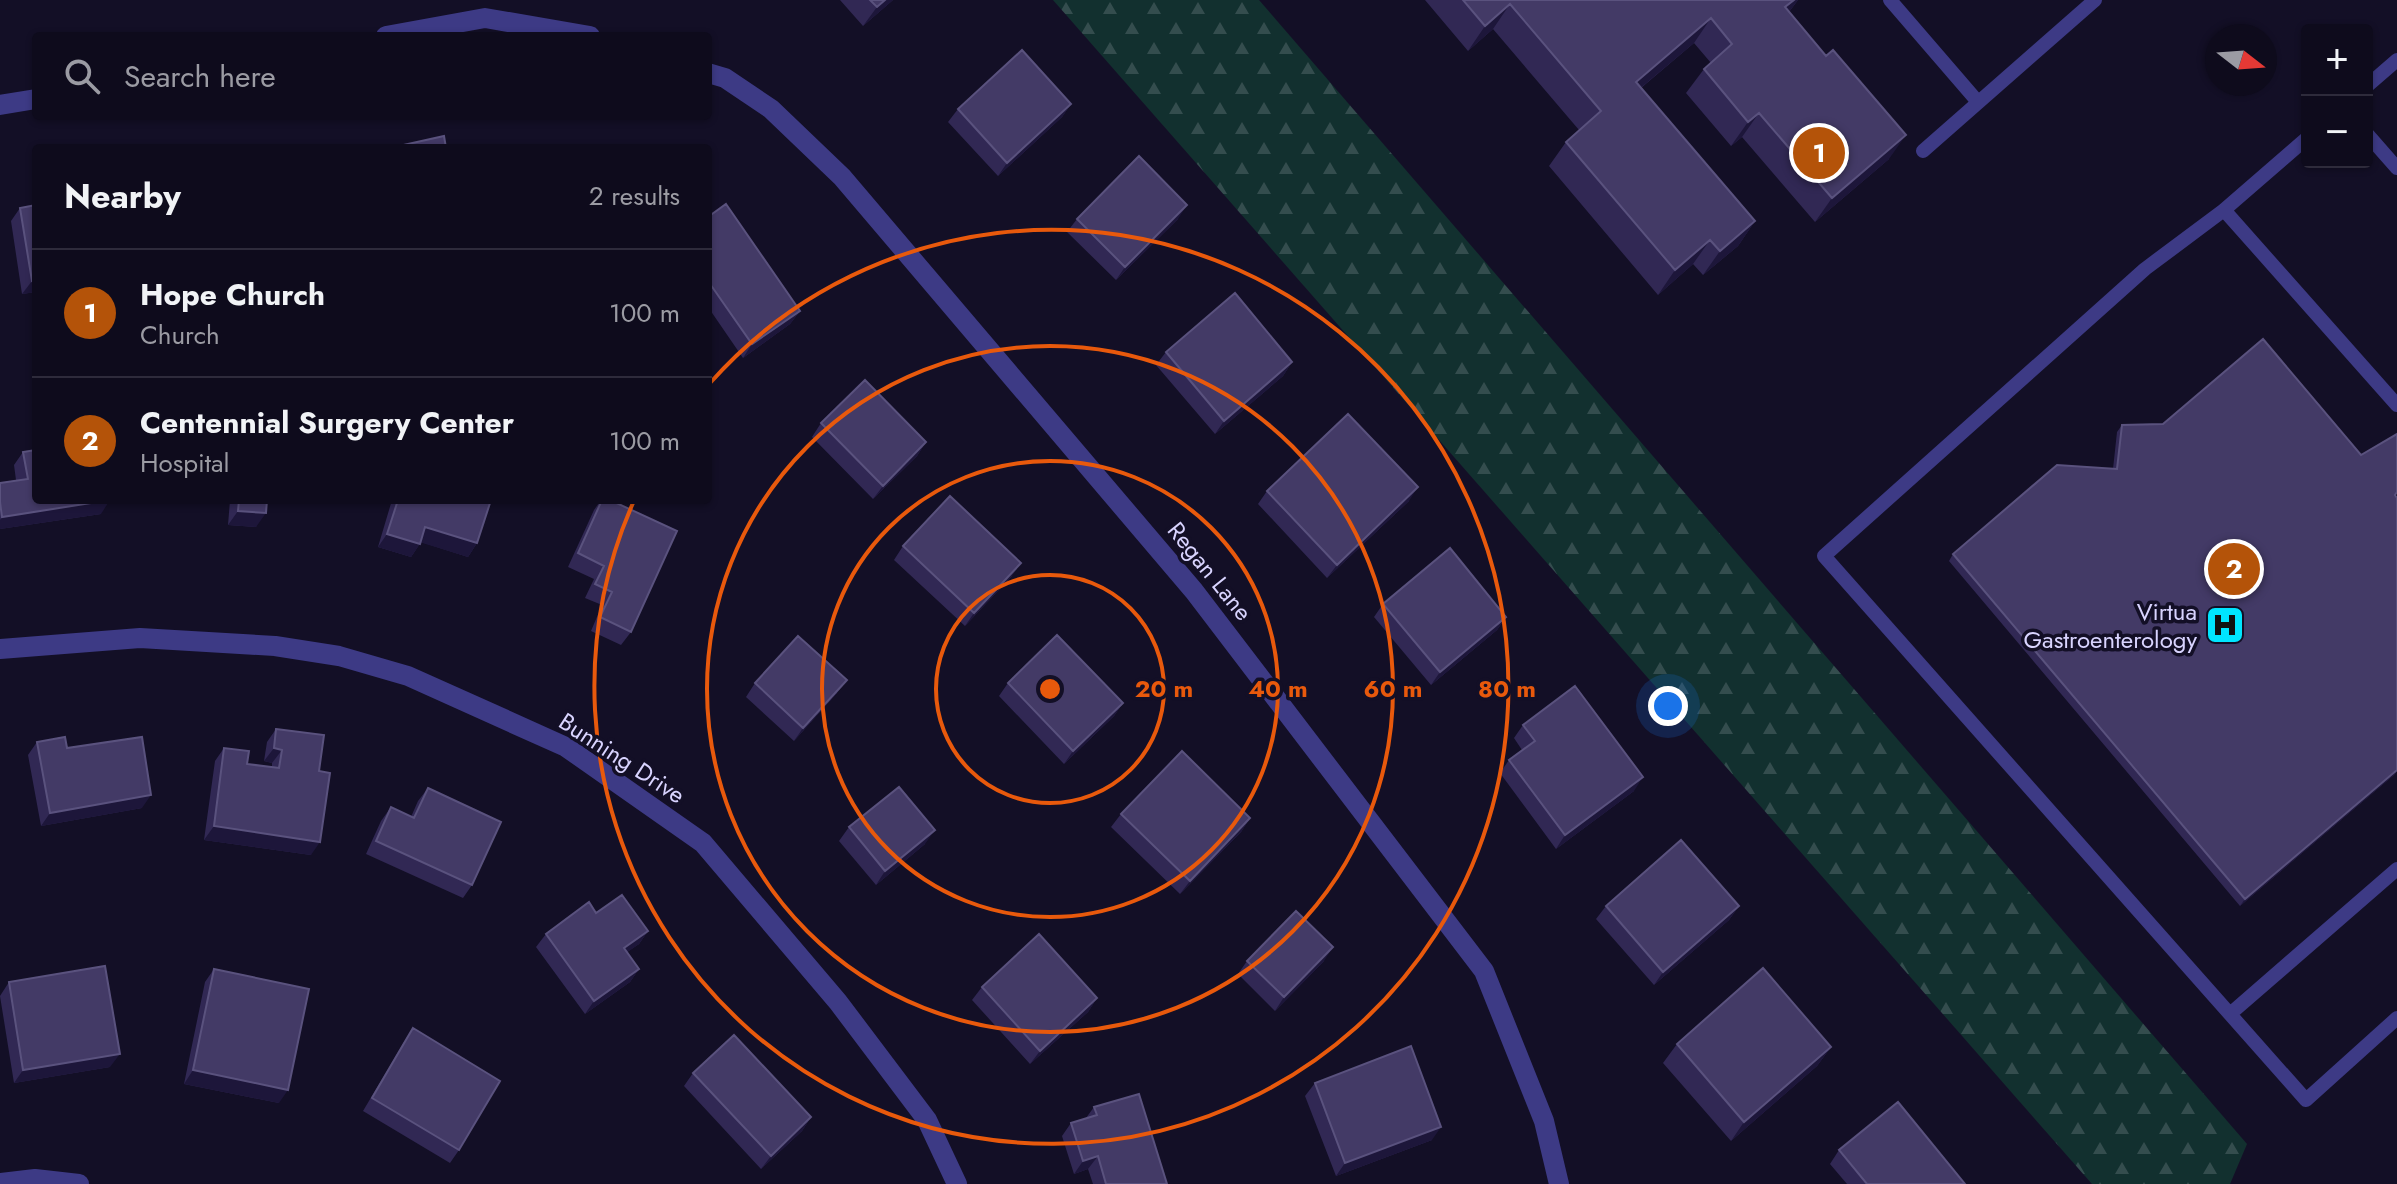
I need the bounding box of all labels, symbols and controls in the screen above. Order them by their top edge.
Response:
north arrow [2205,24,2277,96]
map controls [2301,24,2373,168]
button: + [2301,24,2373,96]
search box [32,32,712,120]
icon: search [60,54,104,98]
text: Search here [124,55,276,98]
button: − [2301,96,2373,168]
pin: 1 [1793,123,1845,183]
text: Nearby [64,172,181,221]
text: 2 results [589,177,680,215]
text: Hope Church [140,273,325,316]
text: 1 [83,294,97,332]
text: 100 m [609,294,680,332]
text: Church [140,316,220,354]
text: Centennial Surgery Center [140,401,514,444]
text: 2 [81,422,99,460]
text: 100 m [609,422,680,460]
text: Hospital [140,444,230,482]
street label: Regan Lane [1159,514,1261,628]
pin: 2 [2208,539,2260,599]
place label: Virtua Gastroenterology [2024,594,2197,657]
hospital icon: Virtua Gastroenterology [2204,604,2246,646]
text: 20 m [1135,671,1193,706]
text: 40 m [1248,671,1308,706]
text: 60 m [1364,671,1422,706]
text: 80 m [1478,671,1536,706]
centre of rings [1036,675,1064,703]
your location [1648,686,1688,726]
street label: Bunning Drive [552,704,692,812]

